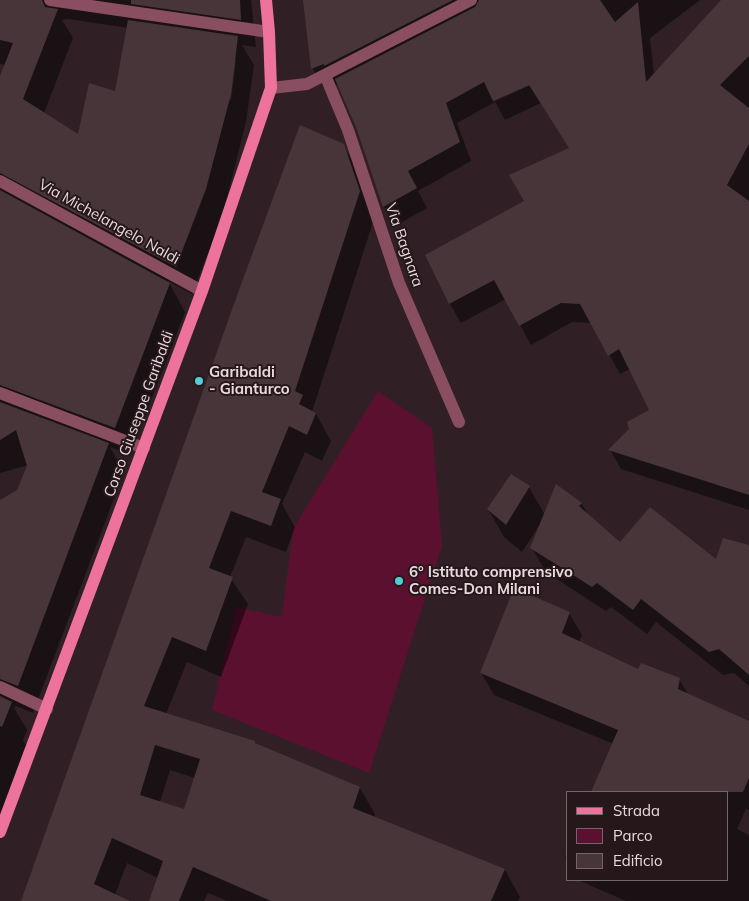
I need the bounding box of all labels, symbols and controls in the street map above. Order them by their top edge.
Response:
street label: Via Michelangelo Naldi [35,176,183,268]
street label: Via Bagnara [381,201,427,289]
street label: Corso Giuseppe Garibaldi [101,328,177,500]
place label: Garibaldi - Gianturco [209,363,290,398]
marker: Garibaldi - Gianturco [193,375,205,387]
place label: 6° Istituto comprensivo Comes-Don Milani [409,563,573,598]
marker: 6° Istituto comprensivo Comes-Don Milani [393,575,405,587]
legend [566,791,729,881]
text: Strada [613,801,660,820]
text: Parco [613,826,653,845]
text: Edificio [613,851,663,870]

